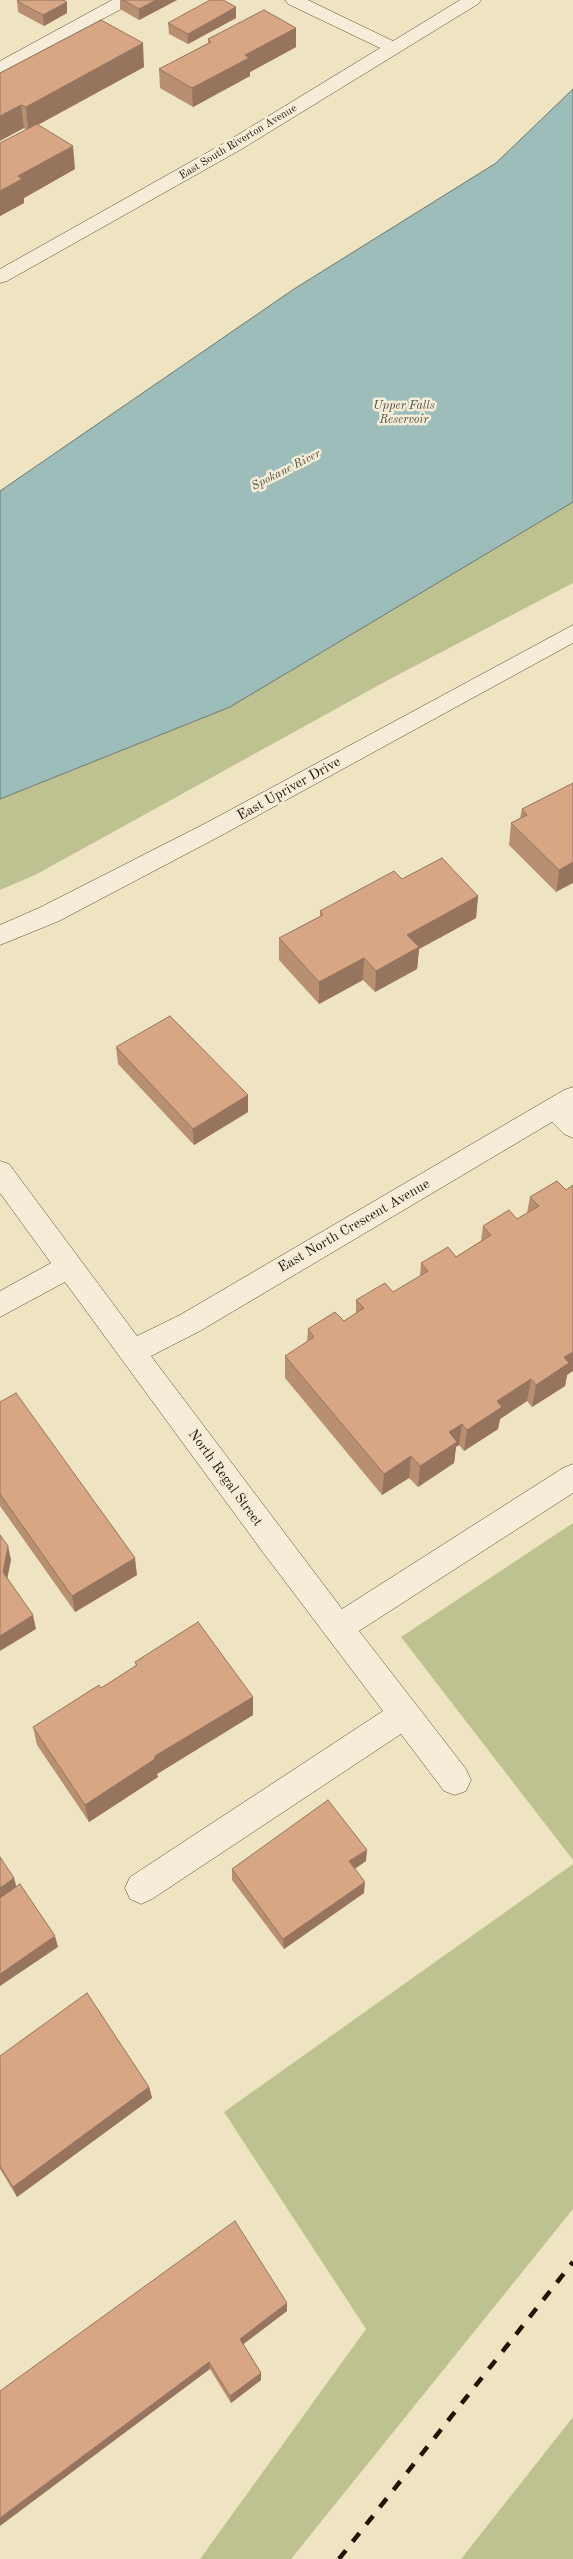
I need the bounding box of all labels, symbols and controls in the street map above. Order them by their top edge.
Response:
street label: East South Riverton Avenue [177,102,299,182]
water label: Upper Falls Reservoir [373,399,435,427]
water label: Spokane River [249,446,323,494]
street label: East Upriver Drive [234,754,344,824]
street label: East North Crescent Avenue [275,1176,433,1276]
street label: North Regal Street [184,1426,266,1530]

